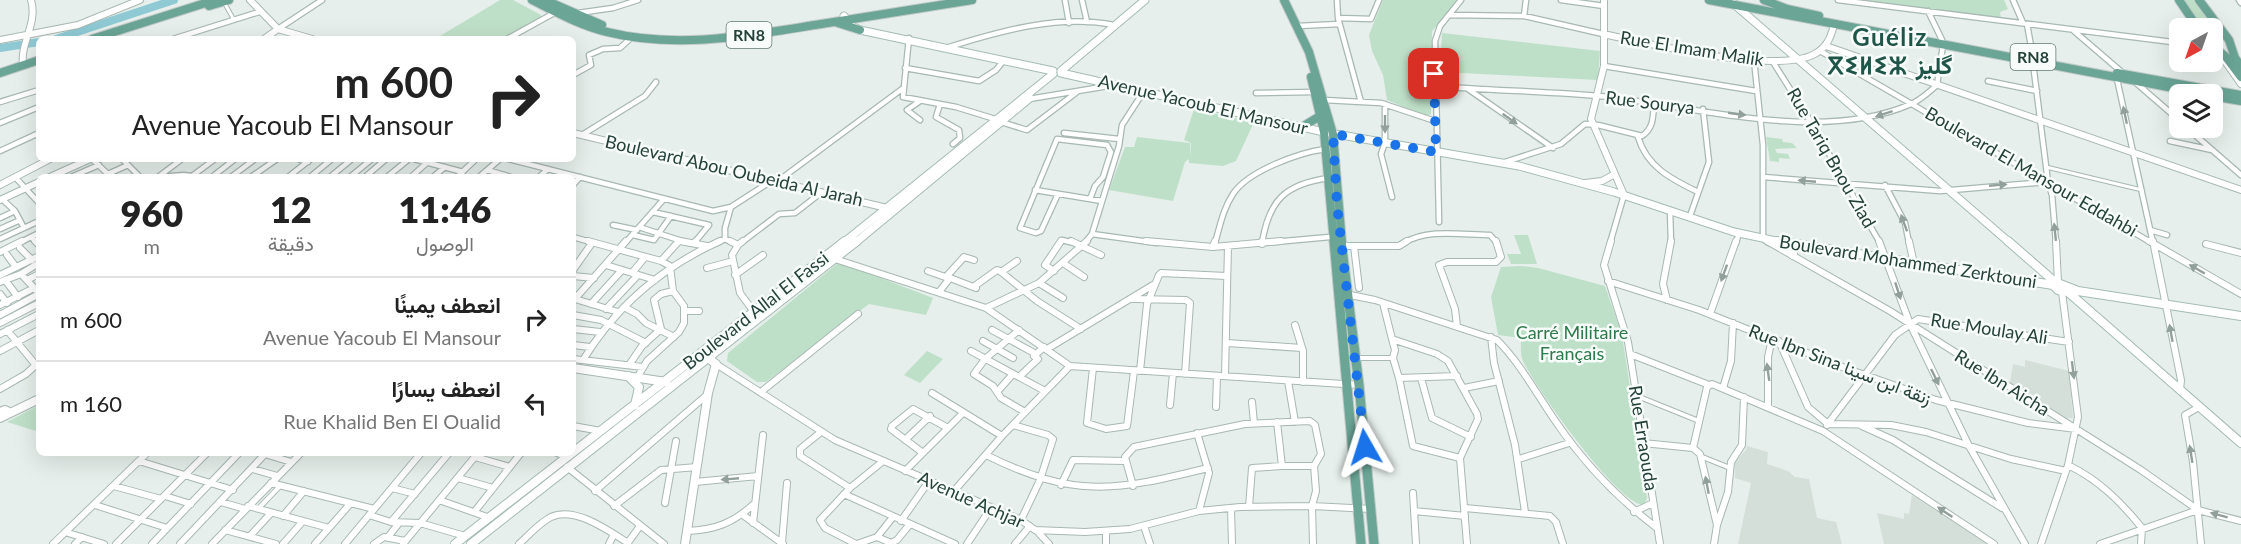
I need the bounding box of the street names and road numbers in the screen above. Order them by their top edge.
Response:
road number: RN8 [726,22,771,48]
street label: Rue El Imam Malik [1619,26,1767,70]
road number: RN8 [2010,44,2056,70]
street label: Avenue Yacoub El Mansour [1096,69,1311,139]
street label: Rue Tariq Bnou Ziad [1783,84,1881,231]
street label: Rue Sourya [1604,86,1696,118]
street label: Boulevard El Mansour Eddahbi [1922,101,2141,241]
street label: Boulevard Abou Oubeida Al Jarah [603,130,865,210]
street label: Boulevard Mohammed Zerktouni [1778,230,2038,292]
street label: Boulevard Allal El Fassi [678,246,833,374]
street label: Rue Moulay Ali [1929,308,2049,348]
street label: Rue Ibn Sina زنقة ابن سينا [1746,319,1935,410]
street label: Rue Ibn Aicha [1951,344,2054,420]
street label: Rue Erraouda [1625,384,1663,492]
street label: Avenue Achjar [915,466,1028,532]

